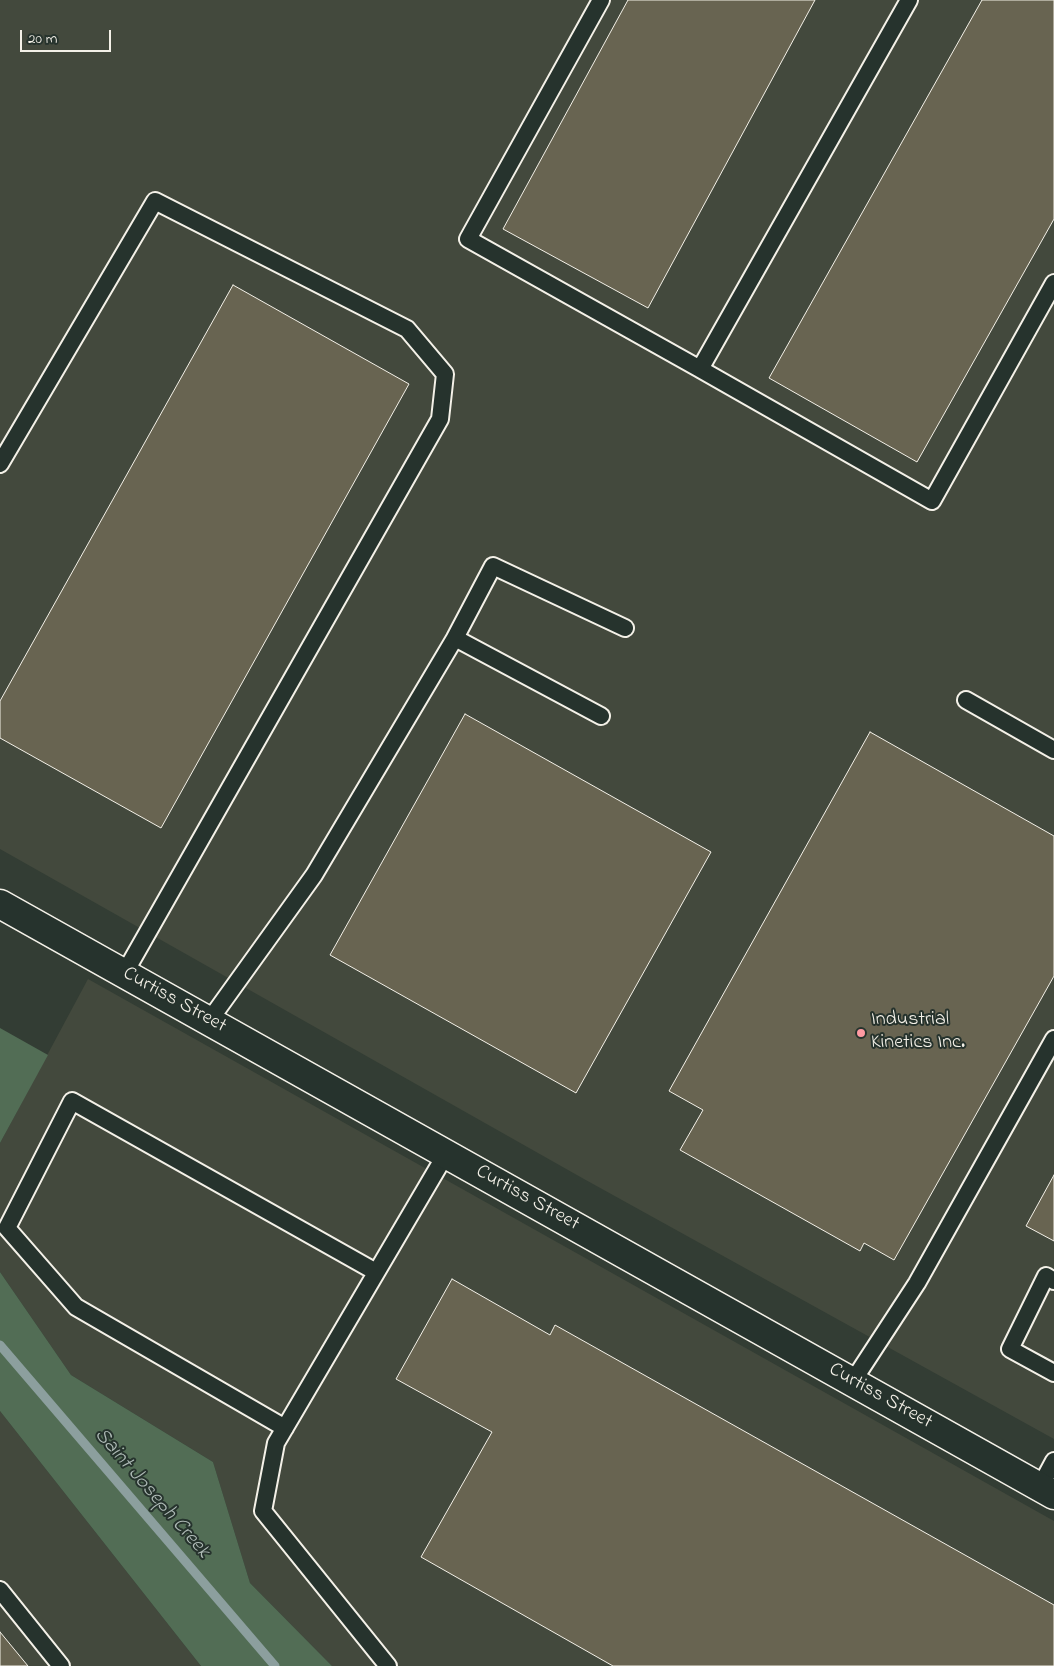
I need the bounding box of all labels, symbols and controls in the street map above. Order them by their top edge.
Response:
scale bar [22,20,114,52]
text: 20 m [28,28,57,50]
street label: Curtiss Street [118,963,230,1039]
place label: Industrial Kinetics Inc. [871,1009,965,1056]
marker: Industrial Kinetics Inc. [855,1027,867,1039]
street label: Curtiss Street [471,1161,583,1237]
street label: Curtiss Street [824,1359,936,1435]
water label: Saint Joseph Creek [87,1424,215,1564]

